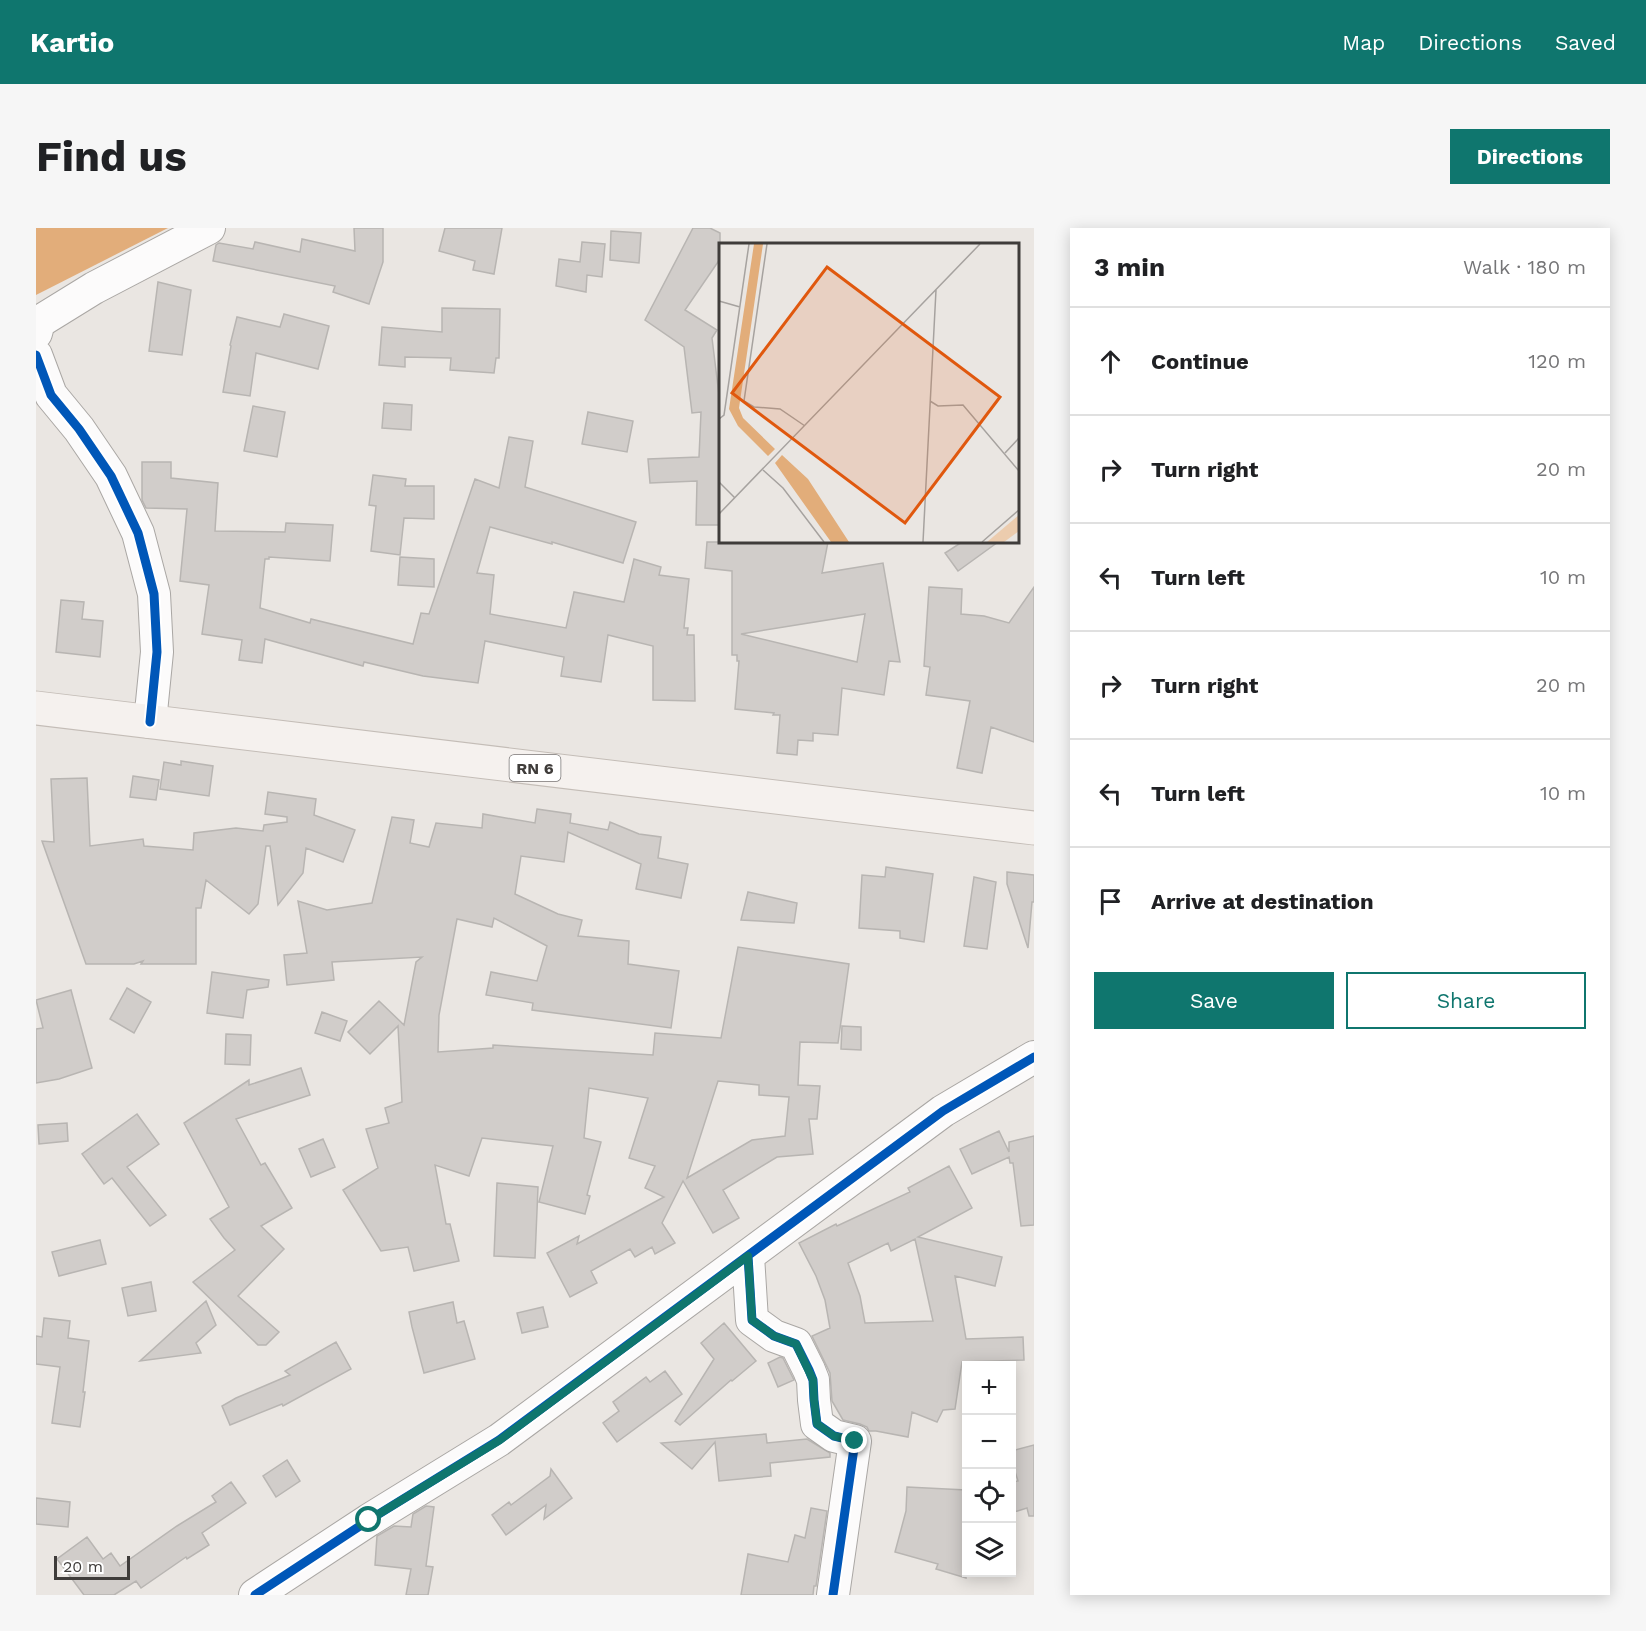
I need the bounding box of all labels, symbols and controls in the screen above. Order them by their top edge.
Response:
text: Kartio [30,26,114,59]
text: Map [1342,30,1385,55]
text: Directions [1418,30,1522,55]
text: Saved [1555,30,1616,55]
button: Directions [1450,129,1610,184]
text: Find us [36,132,187,181]
inset map [719,243,1019,543]
text: 3 min [1094,252,1165,282]
text: Walk · 180 m [1463,255,1586,279]
icon: ahead [1094,345,1127,378]
text: Continue [1151,349,1249,374]
text: 120 m [1528,349,1586,373]
icon: right [1094,453,1127,486]
text: Turn right [1151,457,1258,482]
text: 20 m [1536,457,1586,481]
icon: left [1094,561,1127,594]
text: Turn left [1151,565,1245,590]
text: 10 m [1540,565,1586,589]
icon: right [1094,669,1127,702]
text: Turn right [1151,673,1258,698]
text: 20 m [1536,673,1586,697]
road number: RN 6 [510,755,560,781]
icon: left [1094,777,1127,810]
text: Turn left [1151,781,1245,806]
text: 10 m [1540,781,1586,805]
icon: arrive [1094,885,1127,918]
text: Arrive at destination [1151,889,1374,914]
button: Save [1094,972,1334,1029]
button: Share [1346,972,1586,1029]
map controls [962,1361,1016,1577]
button: + [962,1361,1016,1415]
button: − [962,1415,1016,1469]
route end [841,1427,867,1453]
button: locate [962,1469,1016,1523]
route start [355,1506,381,1532]
button: layers [962,1523,1016,1577]
scale bar [54,1553,130,1580]
text: 20 m [63,1557,103,1576]

